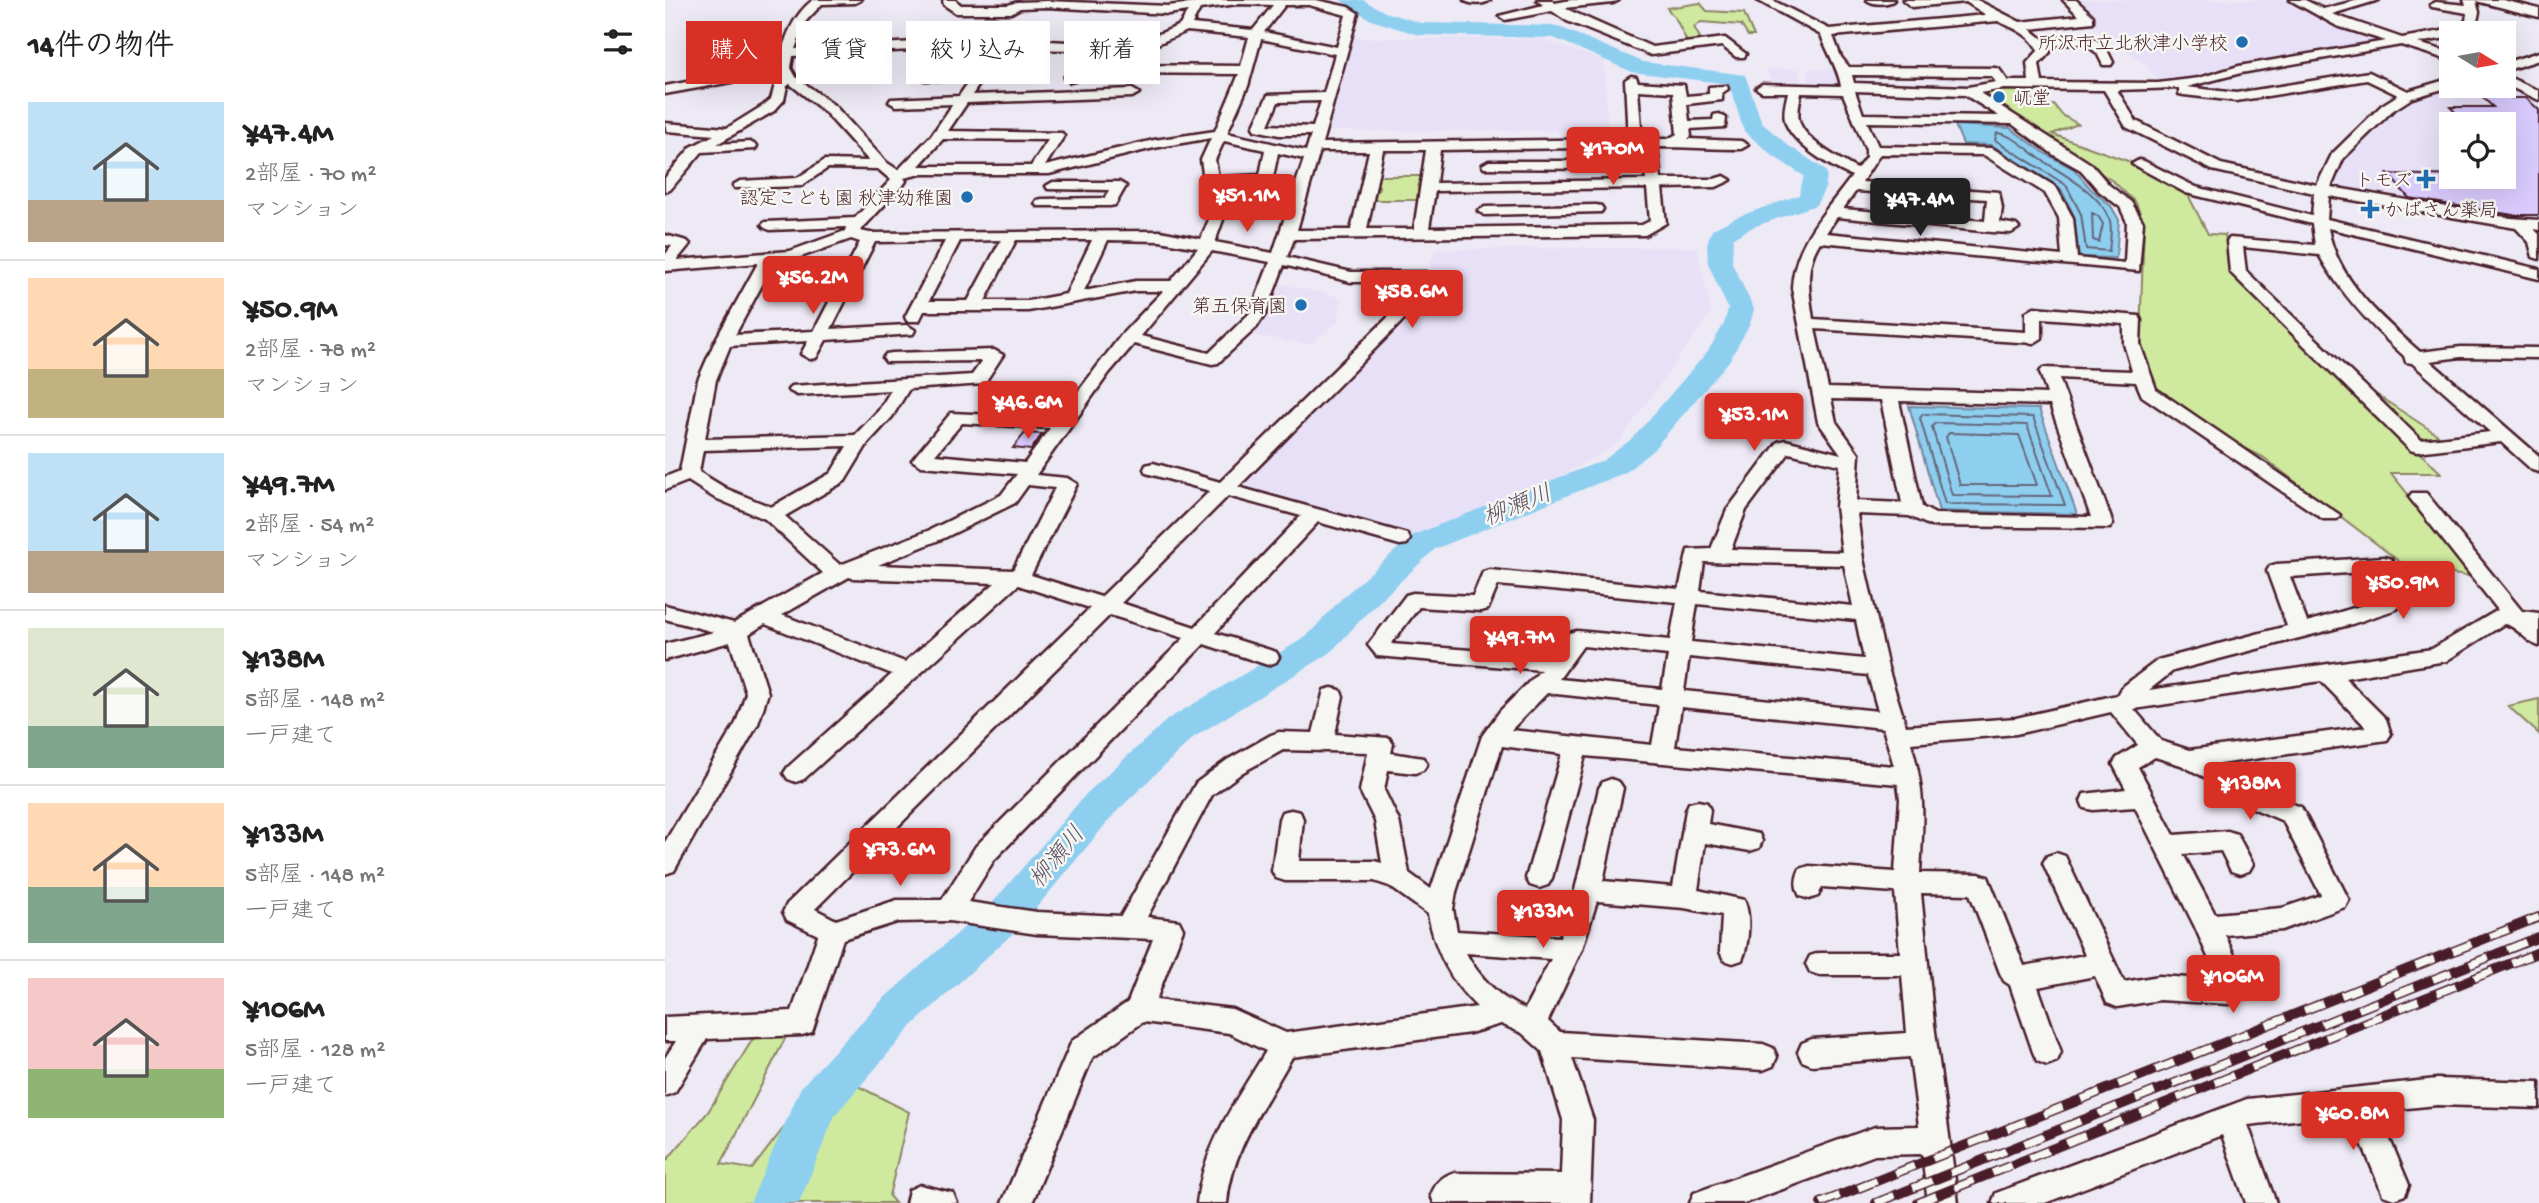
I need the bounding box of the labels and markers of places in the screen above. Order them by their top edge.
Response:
place label: 所沢市立北秋津小学校 [2038,33,2228,57]
marker: 所沢市立北秋津小学校 [2234,34,2250,50]
place label: 屼堂 [2013,88,2051,112]
marker: 屼堂 [1991,89,2007,105]
pin: ¥170M [1564,128,1662,187]
place label: トモズ [2355,171,2412,194]
marker: トモズ [2418,171,2434,187]
pin: ¥51.1M [1190,174,1304,234]
pin: ¥47.4M [1863,178,1977,238]
place label: 認定こども園 秋津幼稚園 [739,188,953,212]
marker: 認定こども園 秋津幼稚園 [959,189,975,205]
place label: かばさん薬局 [2384,200,2498,224]
marker: かばさん薬局 [2362,201,2378,217]
pin: ¥56.2M [756,256,870,316]
pin: ¥58.6M [1355,270,1469,330]
place label: 第五保育園 [1192,296,1287,320]
marker: 第五保育園 [1293,297,1309,313]
pin: ¥46.6M [971,382,1085,441]
pin: ¥53.1M [1697,393,1811,453]
pin: ¥50.9M [2346,562,2460,621]
pin: ¥49.7M [1463,616,1577,676]
pin: ¥138M [2201,762,2299,822]
pin: ¥73.6M [843,828,957,888]
pin: ¥133M [1494,890,1592,950]
pin: ¥106M [2184,956,2282,1015]
pin: ¥60.8M [2296,1092,2410,1152]

